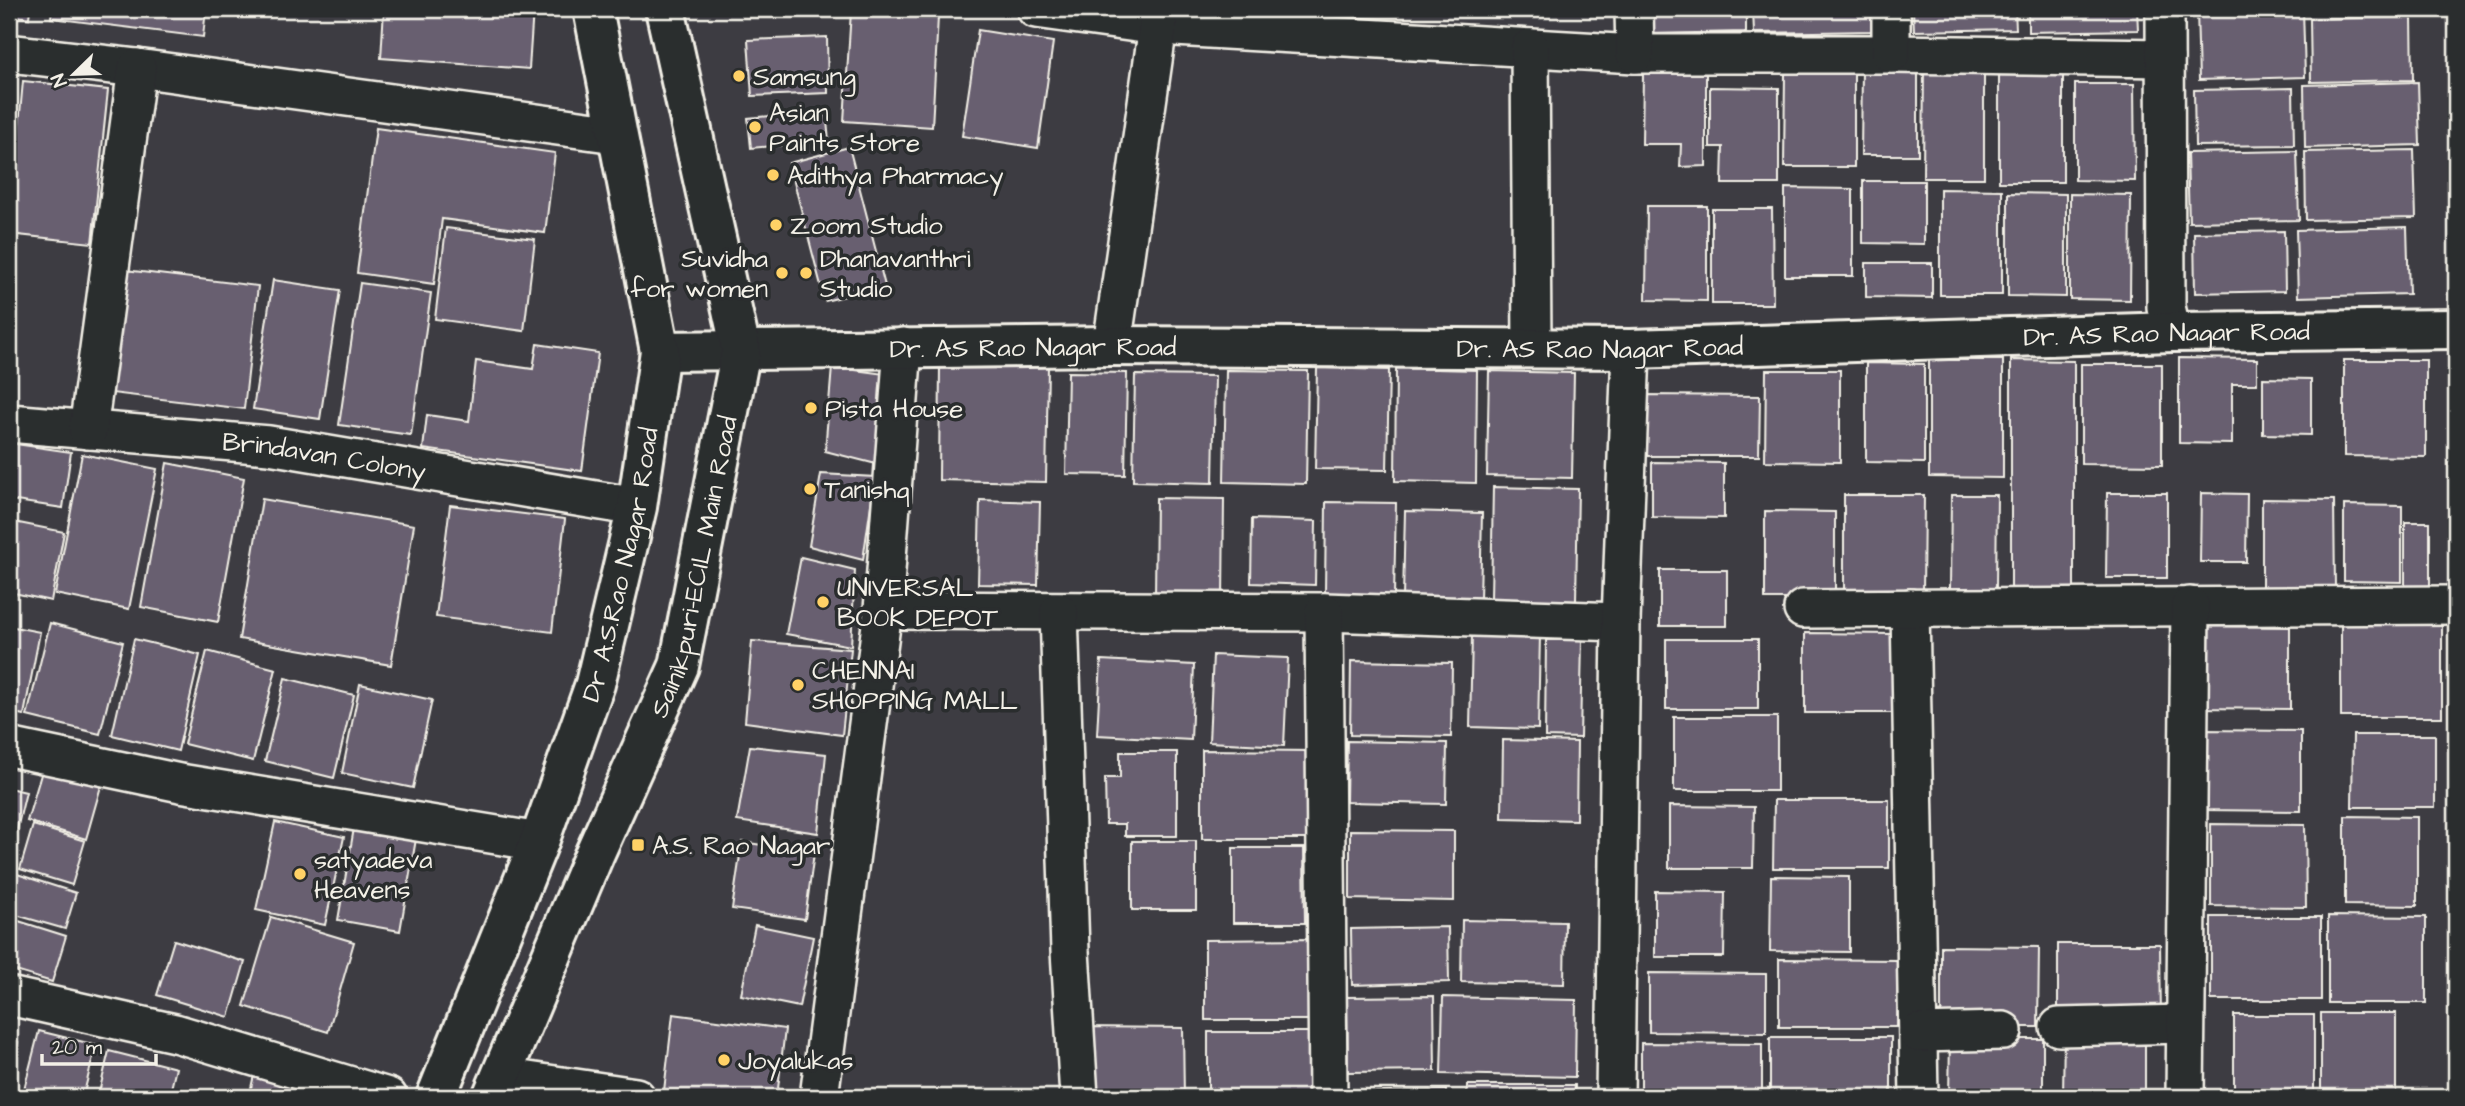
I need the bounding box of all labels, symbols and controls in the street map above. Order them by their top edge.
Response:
north arrow [38,38,108,108]
place label: Samsung [753,59,856,97]
marker: Samsung [731,68,747,84]
text: N [45,69,74,91]
place label: Asian Paints Store [769,95,920,161]
marker: Asian Paints Store [747,119,763,135]
place label: Adithya Pharmacy [787,158,1003,196]
marker: Adithya Pharmacy [765,167,781,183]
place label: Zoom Studio [790,208,943,244]
marker: Zoom Studio [768,217,784,233]
place label: Suvidha for women [630,241,768,307]
place label: Dhanavanthri Studio [820,241,971,307]
marker: Suvidha for women [774,265,790,281]
marker: Dhanavanthri Studio [798,265,814,281]
street label: Dr. AS Rao Nagar Road [2023,314,2310,356]
street label: Dr. AS Rao Nagar Road [1457,328,1744,370]
street label: Dr. AS Rao Nagar Road [889,329,1176,368]
place label: Pista House [825,391,963,427]
marker: Pista House [803,400,819,416]
street label: Sainikpuri-ECIL Main Road [641,413,747,723]
street label: Brindavan Colony [221,424,428,492]
street label: Dr A.S.Rao Nagar Road [573,425,668,707]
place label: Tanishq [824,472,910,508]
marker: Tanishq [802,481,818,497]
place label: UNIVERSAL BO0K DEPOT [837,570,999,636]
marker: UNIVERSAL BO0K DEPOT [815,594,831,610]
place label: CHENNAI SHOPPING MALL [812,653,1018,719]
marker: CHENNAI SHOPPING MALL [790,677,806,693]
place label: A.S. Rao Nagar [652,828,830,866]
marker: A.S. Rao Nagar [630,837,646,853]
place label: satyadeva Heavens [314,842,432,908]
marker: satyadeva Heavens [292,866,308,882]
scale bar [42,1022,156,1066]
text: 20 m [52,1033,103,1062]
place label: Joyalukas [738,1043,853,1081]
marker: Joyalukas [716,1052,732,1068]

